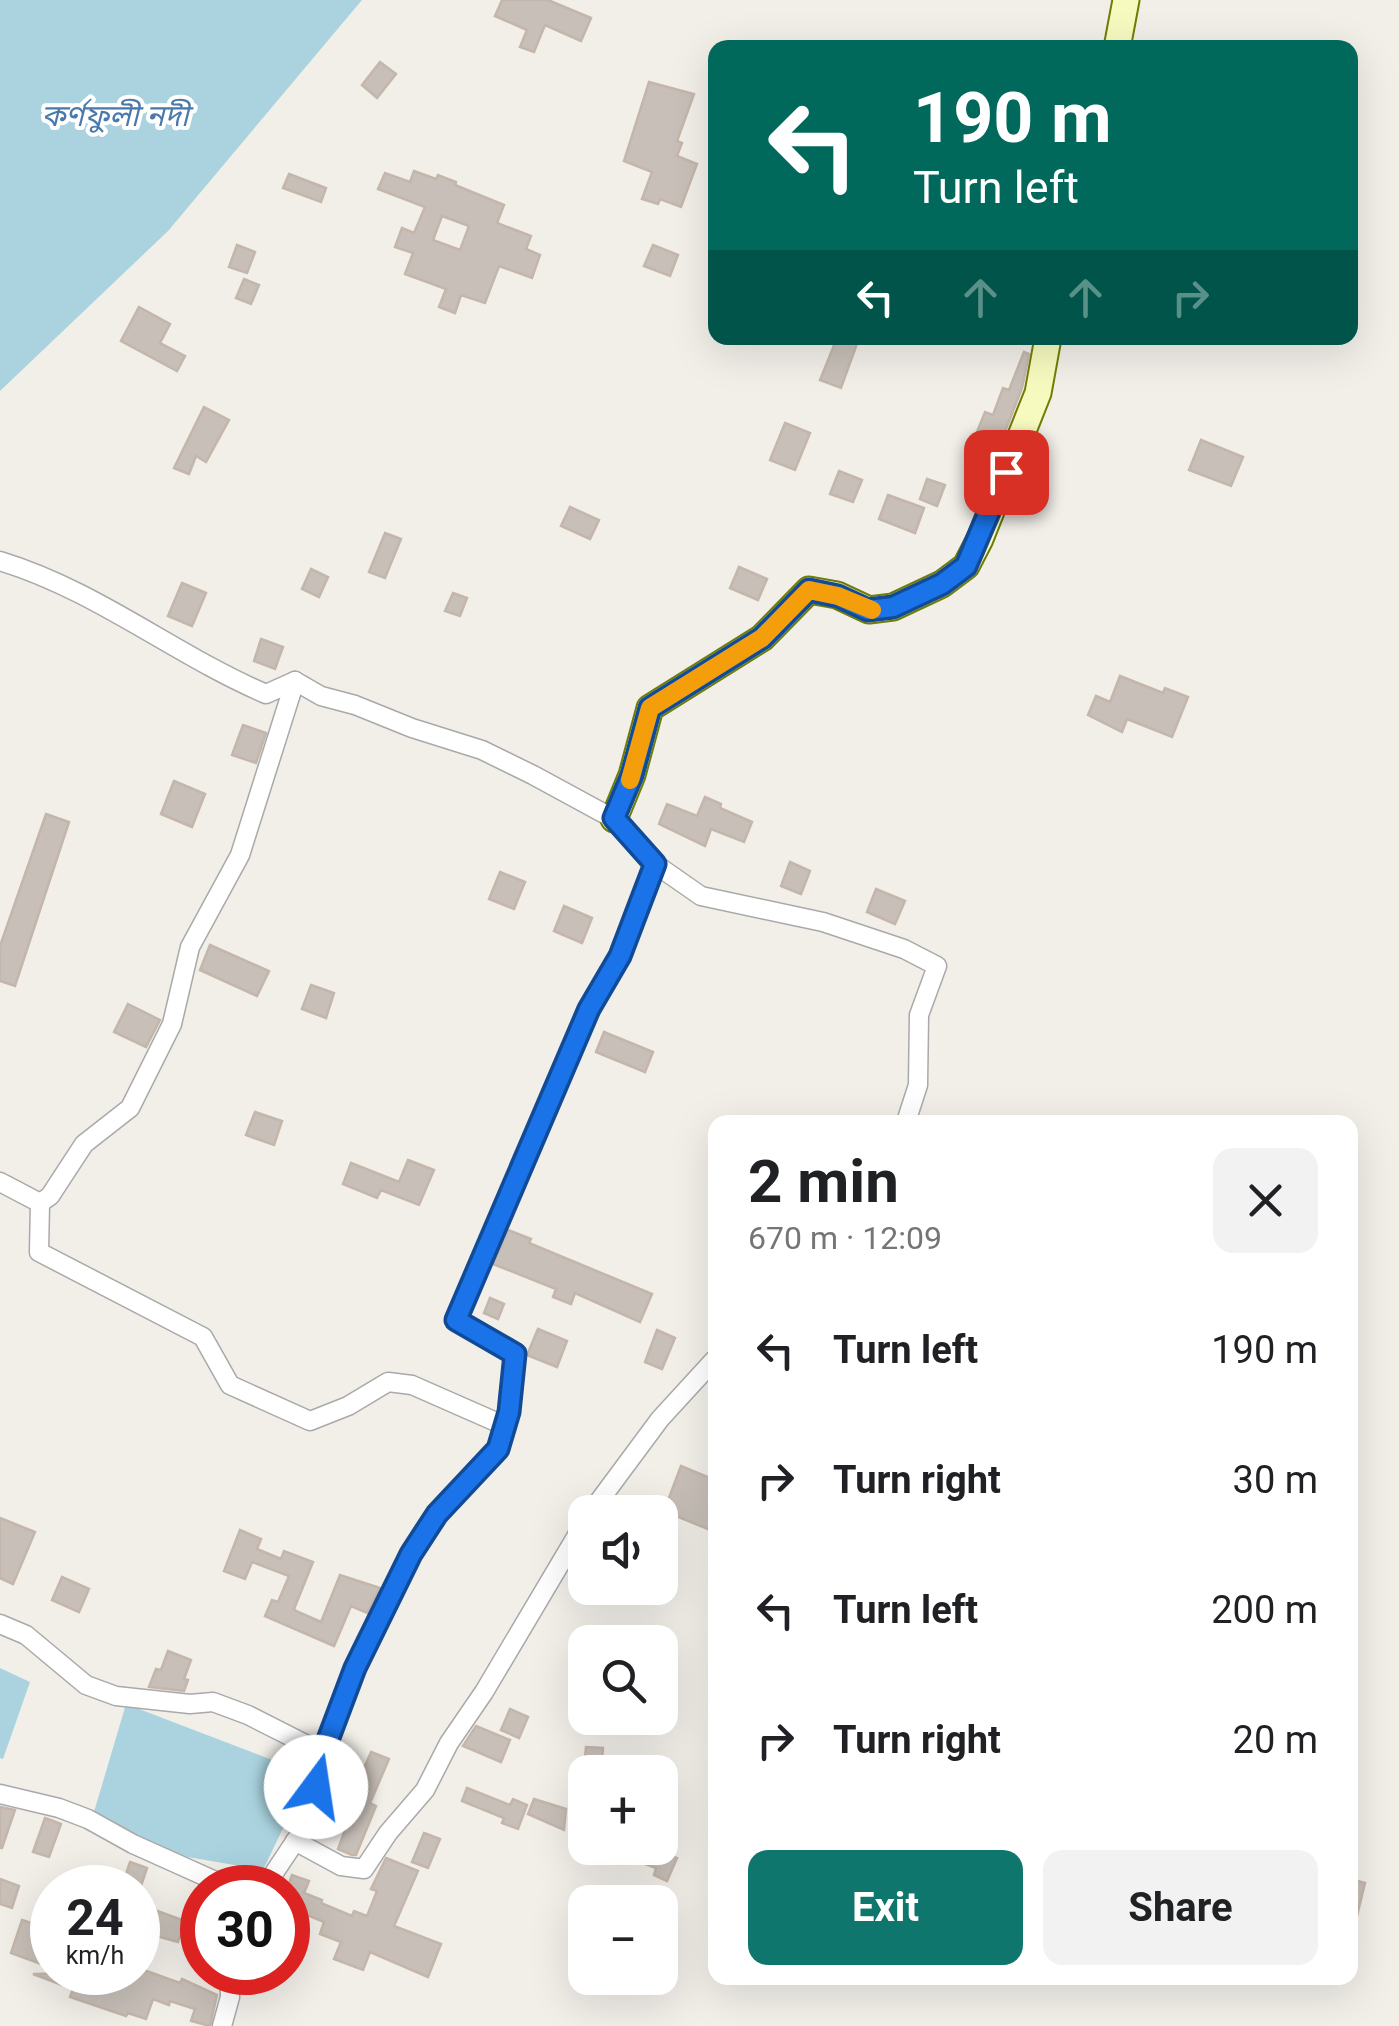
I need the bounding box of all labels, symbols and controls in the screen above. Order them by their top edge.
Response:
text: 190 m [913,77,1112,159]
icon: left [748,80,878,210]
water label: কর্ণফুলী নদী [41,98,194,133]
text: Turn left [913,161,1079,214]
icon: left [848,270,903,325]
icon: ahead [953,270,1008,325]
icon: ahead [1058,270,1113,325]
icon: right [1163,270,1218,325]
pin [964,430,1049,515]
icon: arrive [979,445,1034,500]
text: 2 min [748,1146,899,1217]
button: close [1213,1148,1318,1253]
text: 670 m · 12:09 [748,1219,942,1257]
icon: left [748,1323,803,1378]
text: Turn left [833,1328,978,1372]
text: 190 m [1211,1328,1318,1372]
icon: right [748,1453,803,1508]
text: Turn right [833,1458,1001,1502]
text: 30 m [1233,1458,1318,1502]
map controls [568,1495,678,1995]
button: sound [568,1495,678,1605]
icon: left [748,1583,803,1638]
text: Turn left [833,1588,978,1632]
text: 200 m [1211,1588,1318,1632]
button: search [568,1625,678,1735]
icon: right [748,1713,803,1768]
text: Turn right [833,1718,1001,1762]
text: 20 m [1233,1718,1318,1762]
position arrow [264,1735,368,1839]
button: + [568,1755,678,1865]
button: Exit [748,1850,1023,1965]
button: Share [1043,1850,1318,1965]
speed limit sign: 30 [180,1865,310,1995]
button: − [568,1885,678,1995]
text: 24 [66,1889,124,1947]
text: km/h [66,1941,124,1970]

